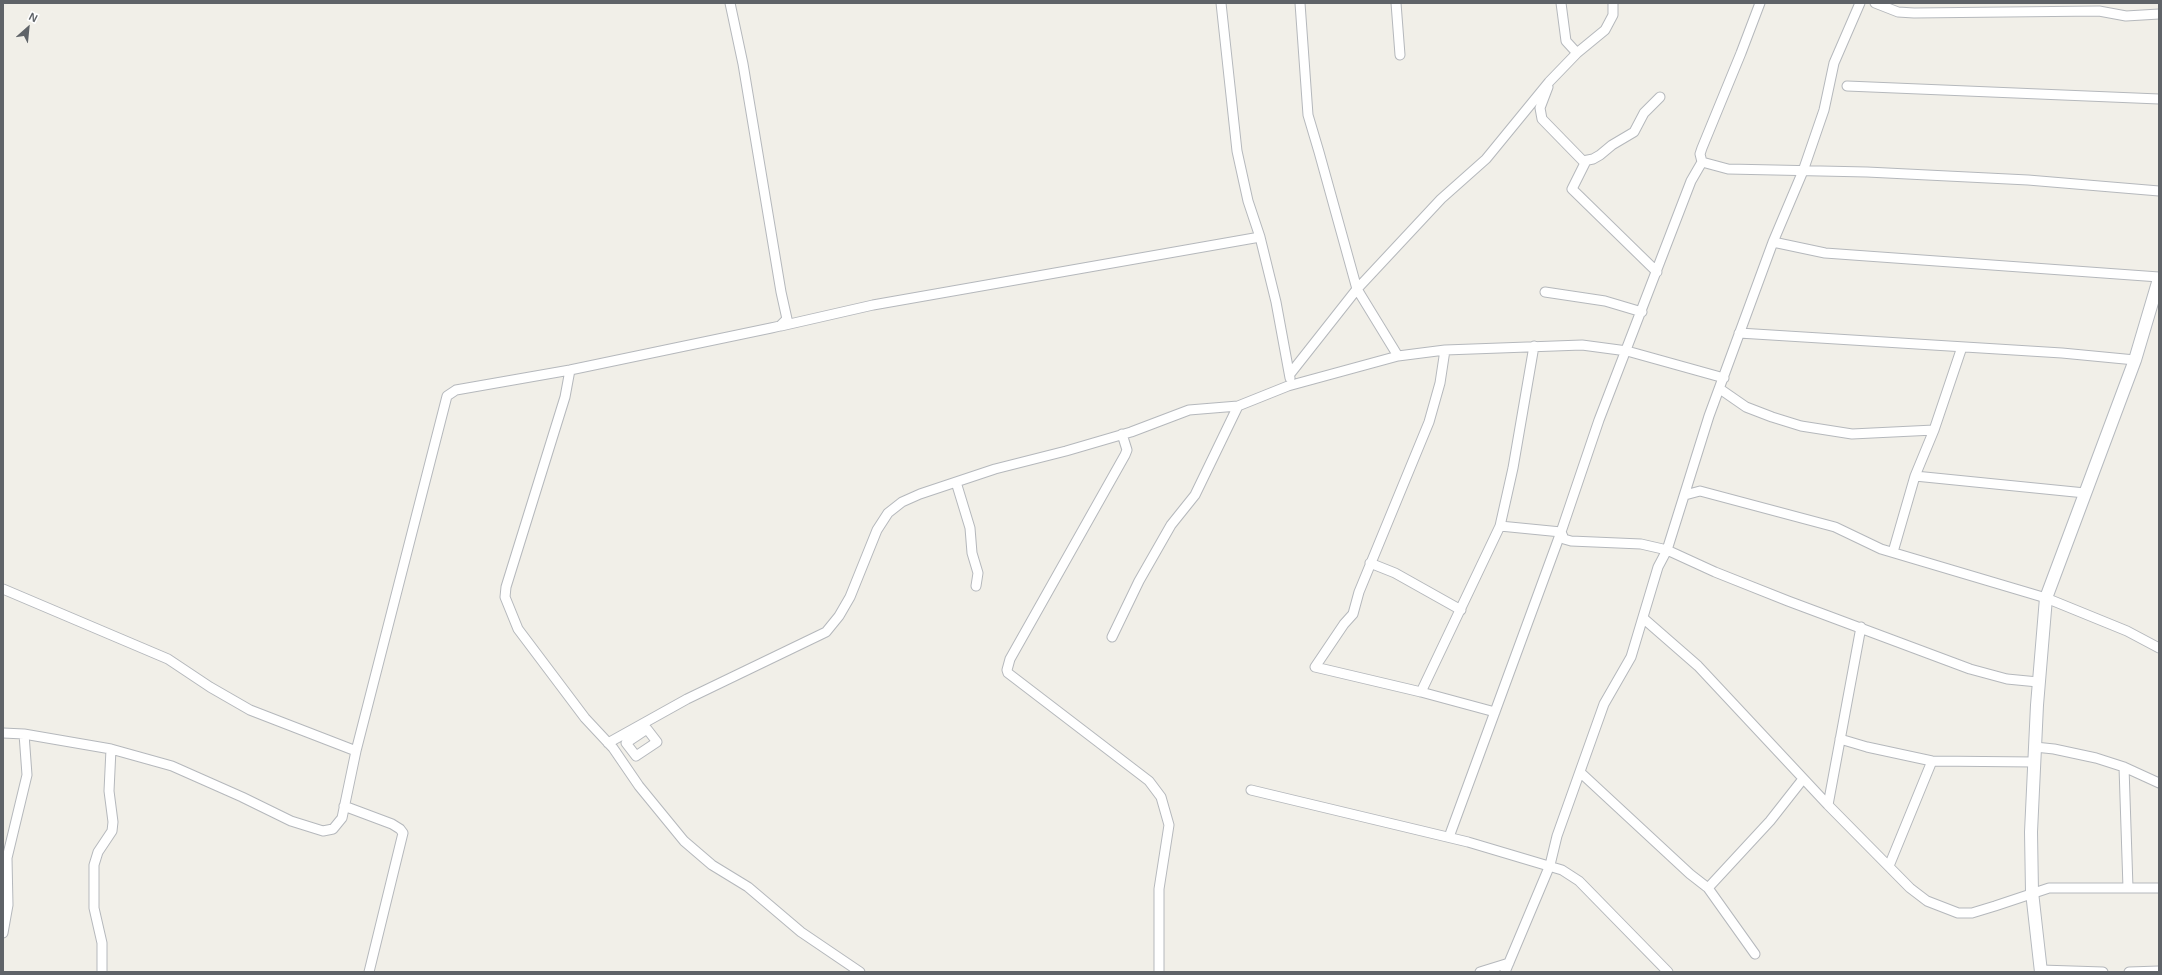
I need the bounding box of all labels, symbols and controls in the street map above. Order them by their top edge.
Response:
north arrow [8,8,48,48]
text: N [27,10,40,24]

